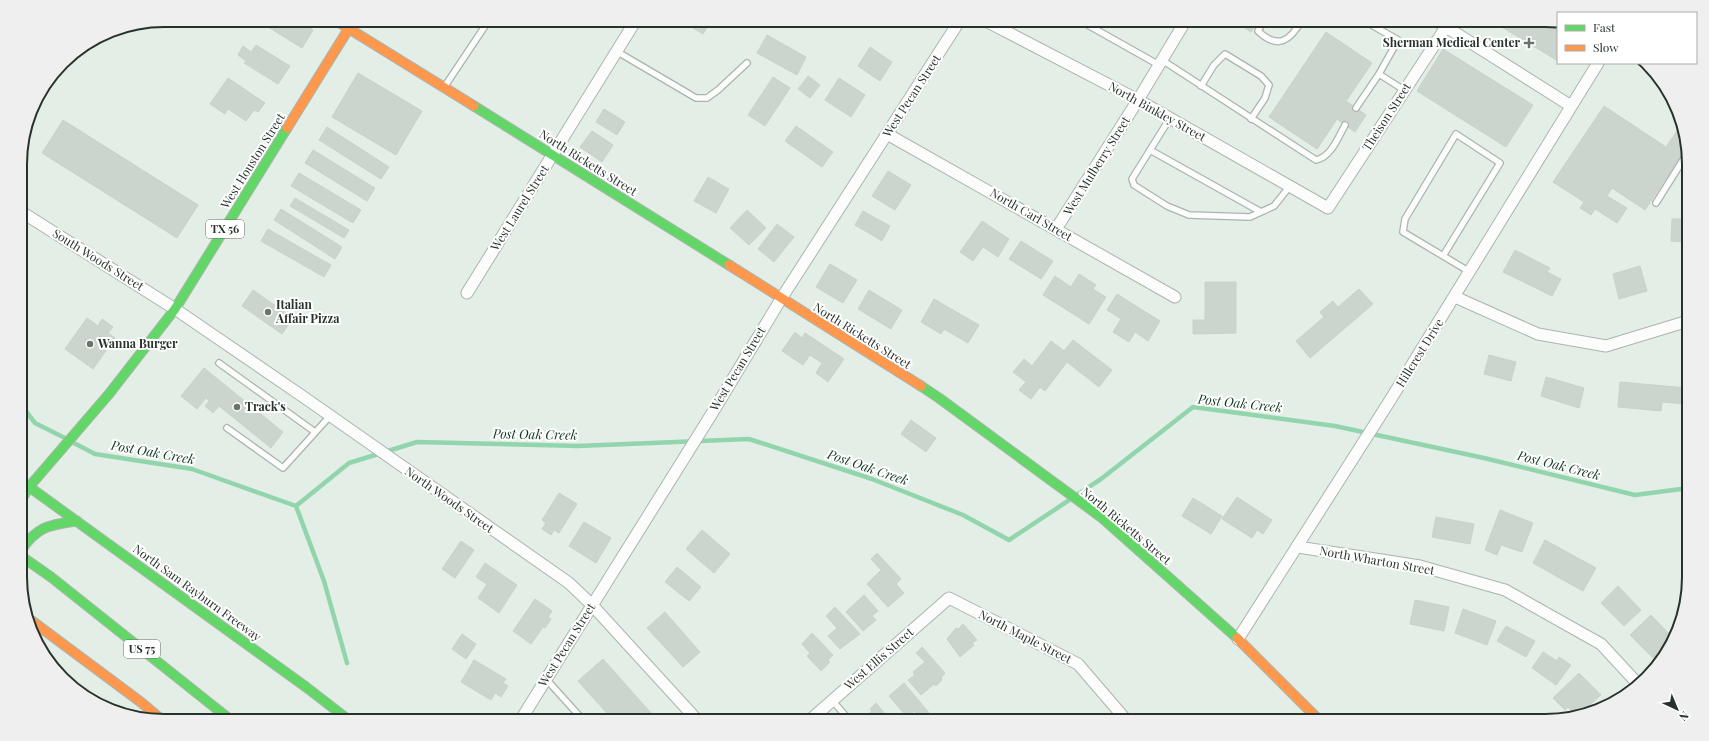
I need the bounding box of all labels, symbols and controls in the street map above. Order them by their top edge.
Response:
legend [1557,12,1697,64]
text: Fast [1593,19,1616,35]
place label: Sherman Medical Center [1383,34,1520,50]
marker: Sherman Medical Center [1523,37,1535,49]
text: Slow [1593,39,1619,55]
street label: West Pecan Street [878,50,944,141]
street label: North Binkley Street [1106,78,1210,145]
street label: Theison Street [1358,79,1415,154]
street label: West Houston Street [216,109,288,212]
street label: West Mulberry Street [1059,112,1133,219]
street label: North Ricketts Street [537,126,641,199]
street label: West Laurel Street [486,161,552,254]
street label: North Carl Street [987,184,1076,245]
road number: TX 56 [206,220,244,238]
street label: South Woods Street [50,225,148,294]
place label: Italian Affair Pizza [275,296,340,326]
street label: North Ricketts Street [811,299,915,372]
marker: Italian Affair Pizza [263,307,273,317]
street label: Hillcrest Drive [1392,315,1447,390]
street label: West Pecan Street [705,323,769,414]
place label: Wanna Burger [97,335,178,351]
marker: Wanna Burger [85,339,95,349]
water label: Post Oak Creek [1196,390,1283,415]
place label: Track's [245,398,286,414]
marker: Track's [232,402,242,412]
water label: Post Oak Creek [492,424,578,443]
water label: Post Oak Creek [109,436,197,467]
water label: Post Oak Creek [824,444,911,488]
water label: Post Oak Creek [1515,446,1603,483]
street label: North Woods Street [402,463,498,536]
street label: North Ricketts Street [1078,483,1175,568]
street label: North Sam Rayburn Freeway [130,540,265,644]
street label: North Wharton Street [1318,542,1437,578]
street label: West Pecan Street [533,599,599,690]
street label: North Maple Street [976,606,1075,667]
street label: West Ellis Street [840,623,917,693]
road number: US 75 [124,640,160,658]
north arrow [1657,689,1697,729]
text: N [1676,708,1692,725]

